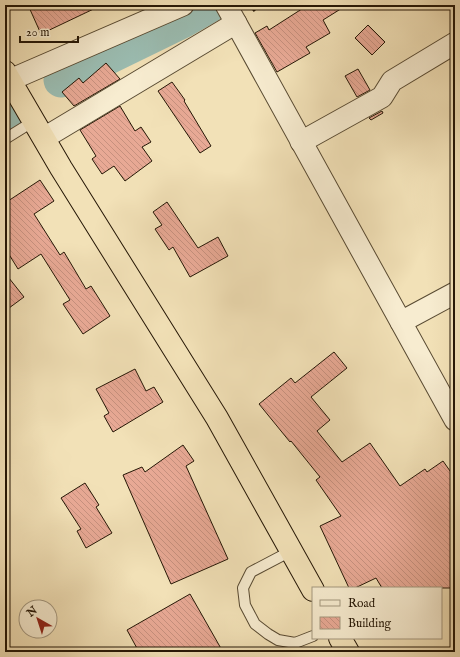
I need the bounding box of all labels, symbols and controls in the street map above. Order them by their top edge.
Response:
scale bar [20,18,78,44]
text: 20 m [26,25,49,40]
legend [312,587,442,639]
text: Road [348,596,376,611]
north arrow [18,599,58,639]
text: N [23,603,41,621]
text: Building [348,616,392,631]

